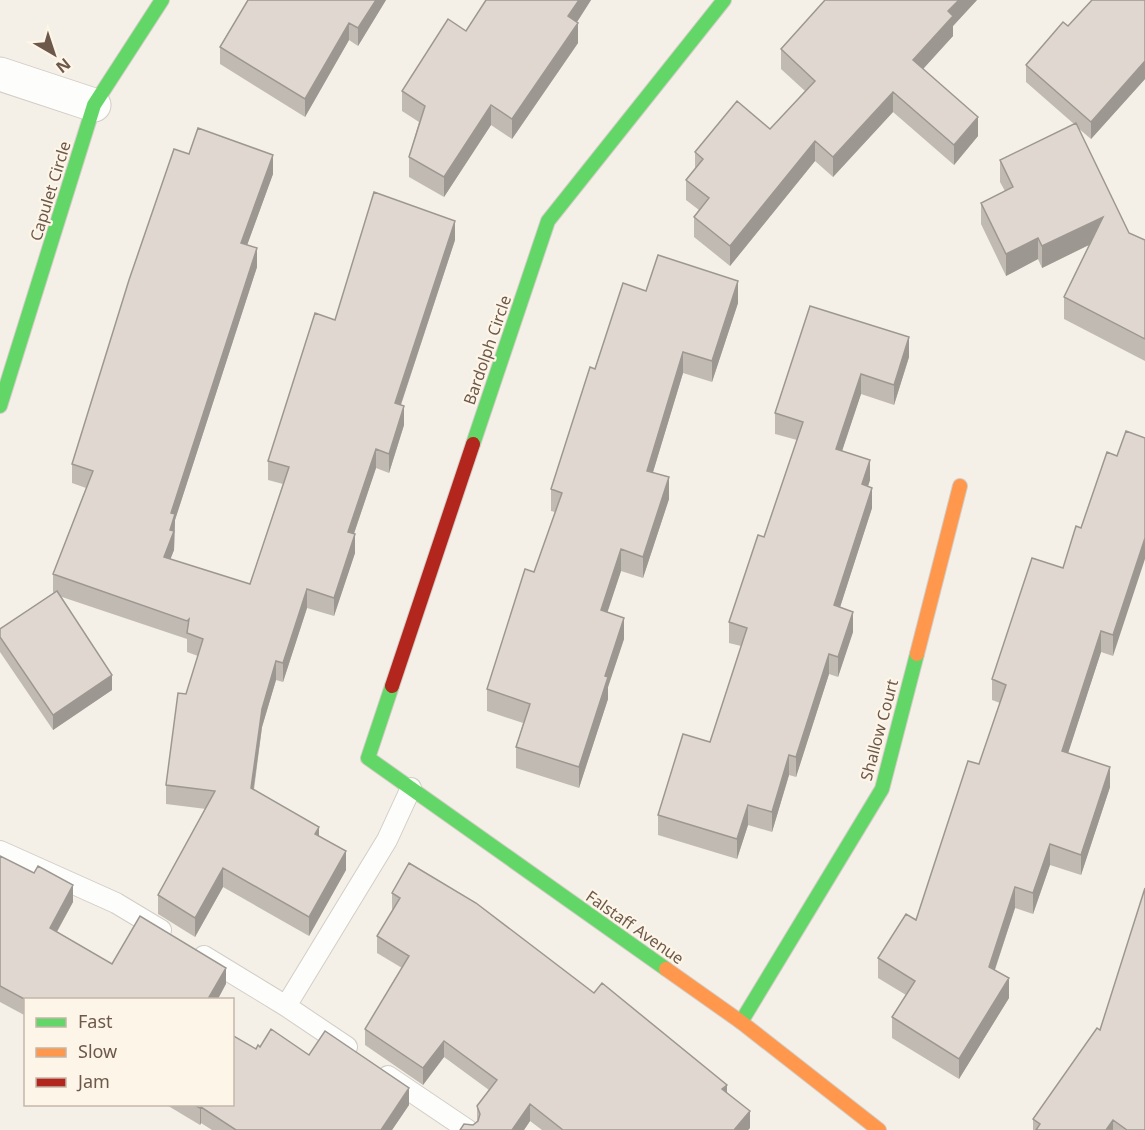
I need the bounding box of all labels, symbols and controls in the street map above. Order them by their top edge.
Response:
north arrow [24,24,84,84]
text: N [51,53,75,78]
street label: Capulet Circle [24,138,76,244]
street label: Bardolph Circle [458,292,516,408]
street label: Shallow Court [855,677,903,783]
street label: Falstaff Avenue [582,885,688,969]
legend [24,998,234,1106]
text: Fast [78,1009,113,1033]
text: Slow [78,1039,117,1063]
text: Jam [76,1069,110,1093]

